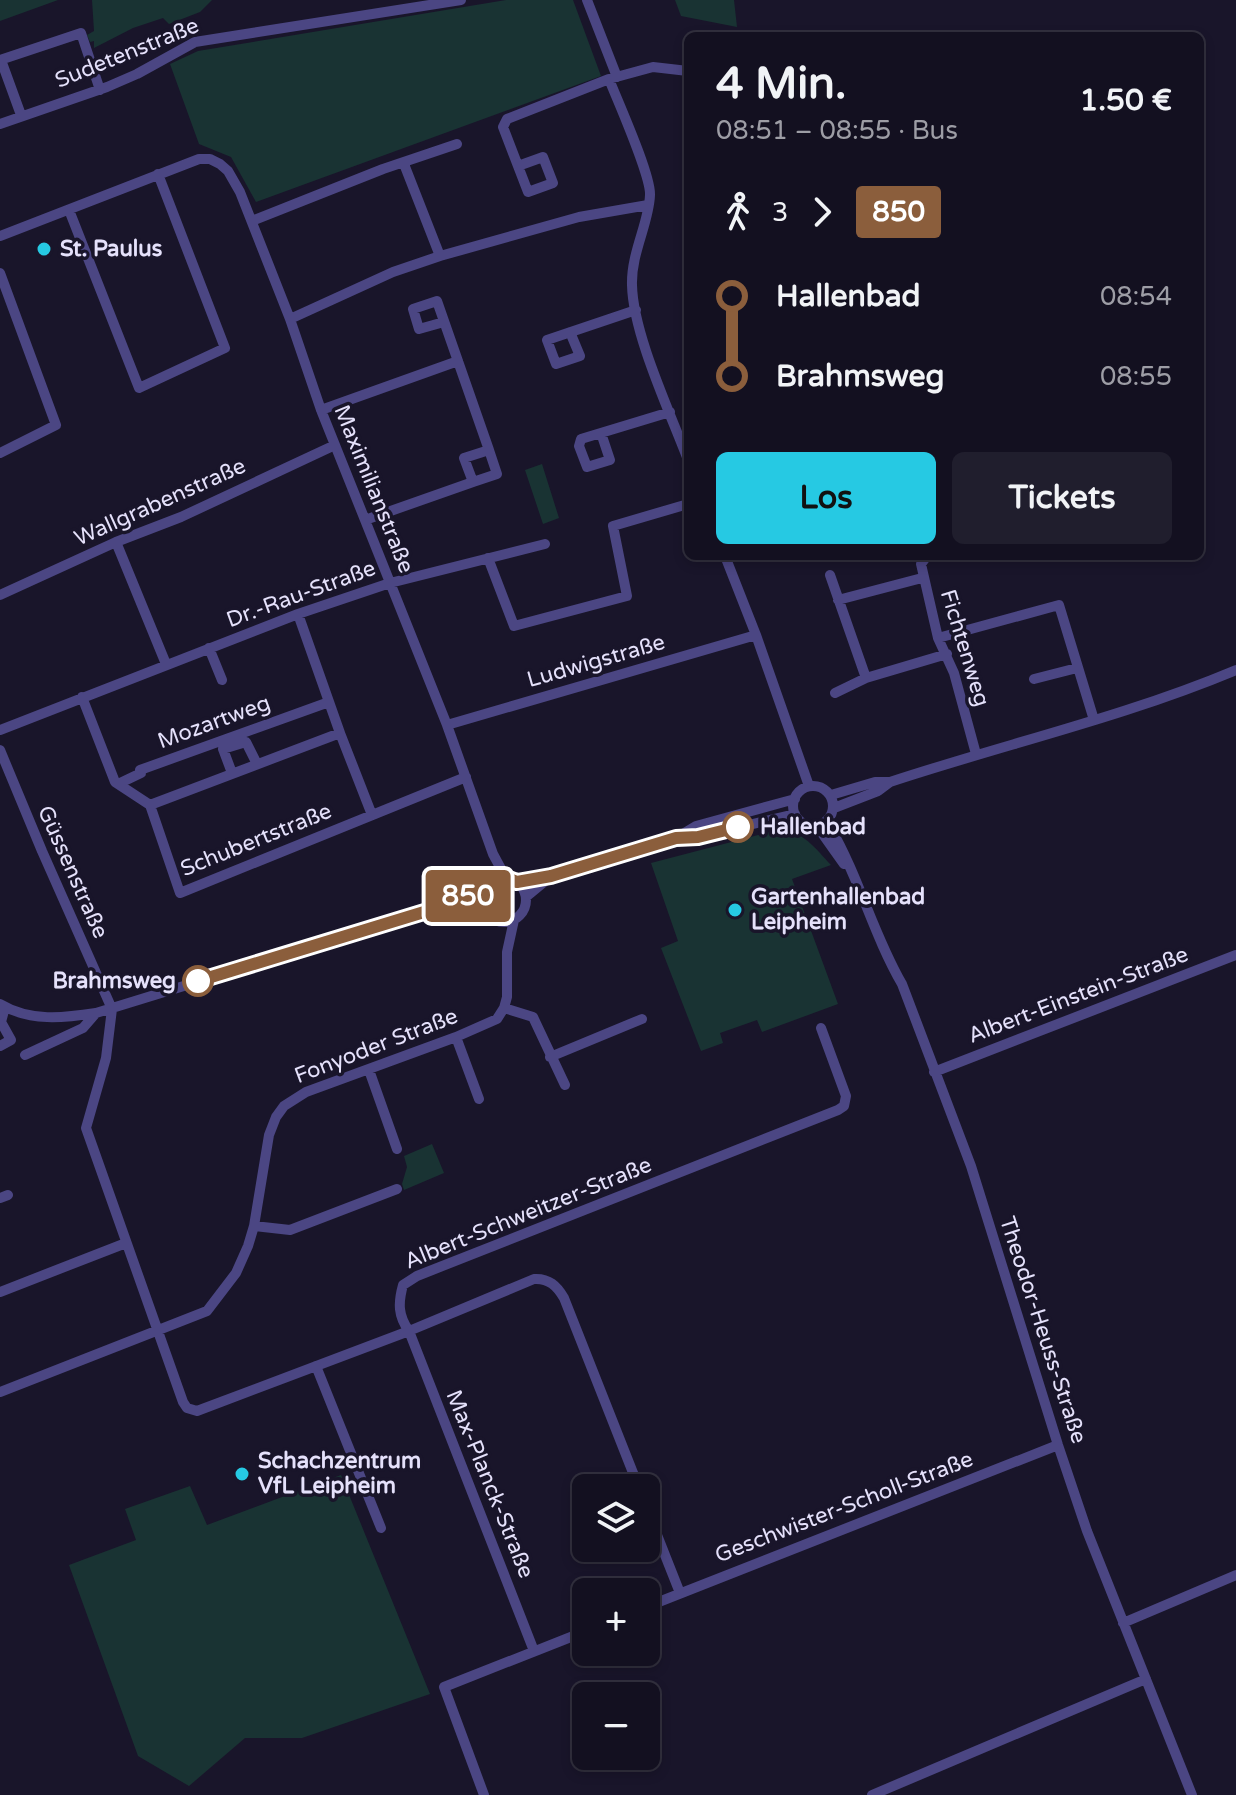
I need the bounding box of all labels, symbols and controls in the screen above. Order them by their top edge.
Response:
street label: Sudetenstraße [51,12,203,94]
text: 4 Min. [716,58,846,111]
text: 1.50 € [1079,82,1172,119]
text: 08:51 – 08:55 · Bus [716,115,958,146]
icon: walk [716,190,760,234]
icon: forward [800,190,844,234]
text: 850 [872,195,925,229]
text: 3 [772,197,788,228]
place label: St. Paulus [60,236,163,262]
marker: St. Paulus [35,240,53,258]
text: Hallenbad [776,278,920,315]
text: 08:54 [1100,281,1172,312]
text: Brahmsweg [776,358,944,395]
text: 08:55 [1100,361,1172,392]
street label: Maximilianstraße [328,401,420,577]
button: Los [716,452,936,544]
button: Tickets [952,452,1172,544]
street label: Wallgrabenstraße [70,453,250,551]
street label: Dr.-Rau-Straße [223,555,379,633]
street label: Fichtenweg [935,586,995,710]
street label: Ludwigstraße [524,629,668,693]
street label: Mozartweg [154,690,274,754]
street label: Schubertstraße [177,798,335,882]
street label: Güssenstraße [32,802,114,942]
marker: Hallenbad [723,812,753,842]
place label: Hallenbad [760,814,866,840]
line badge: 850 [422,870,514,922]
text: 850 [442,879,494,913]
place label: Gartenhallenbad Leipheim [751,884,925,935]
marker: Gartenhallenbad Leipheim [726,901,744,919]
street label: Albert-Einstein-Straße [964,941,1192,1049]
marker: Brahmsweg [183,966,213,996]
place label: Brahmsweg [52,968,176,994]
street label: Fonyoder Straße [291,1003,461,1089]
street label: Albert-Schweitzer-Straße [401,1151,655,1275]
street label: Theodor-Heuss-Straße [994,1213,1092,1447]
street label: Max-Planck-Straße [440,1386,540,1582]
street label: Geschwister-Scholl-Straße [711,1446,977,1568]
place label: Schachzentrum VfL Leipheim [258,1448,421,1499]
marker: Schachzentrum VfL Leipheim [233,1465,251,1483]
map controls [572,1474,660,1770]
button: layers [572,1474,660,1562]
button: + [572,1578,660,1666]
button: − [572,1682,660,1770]

